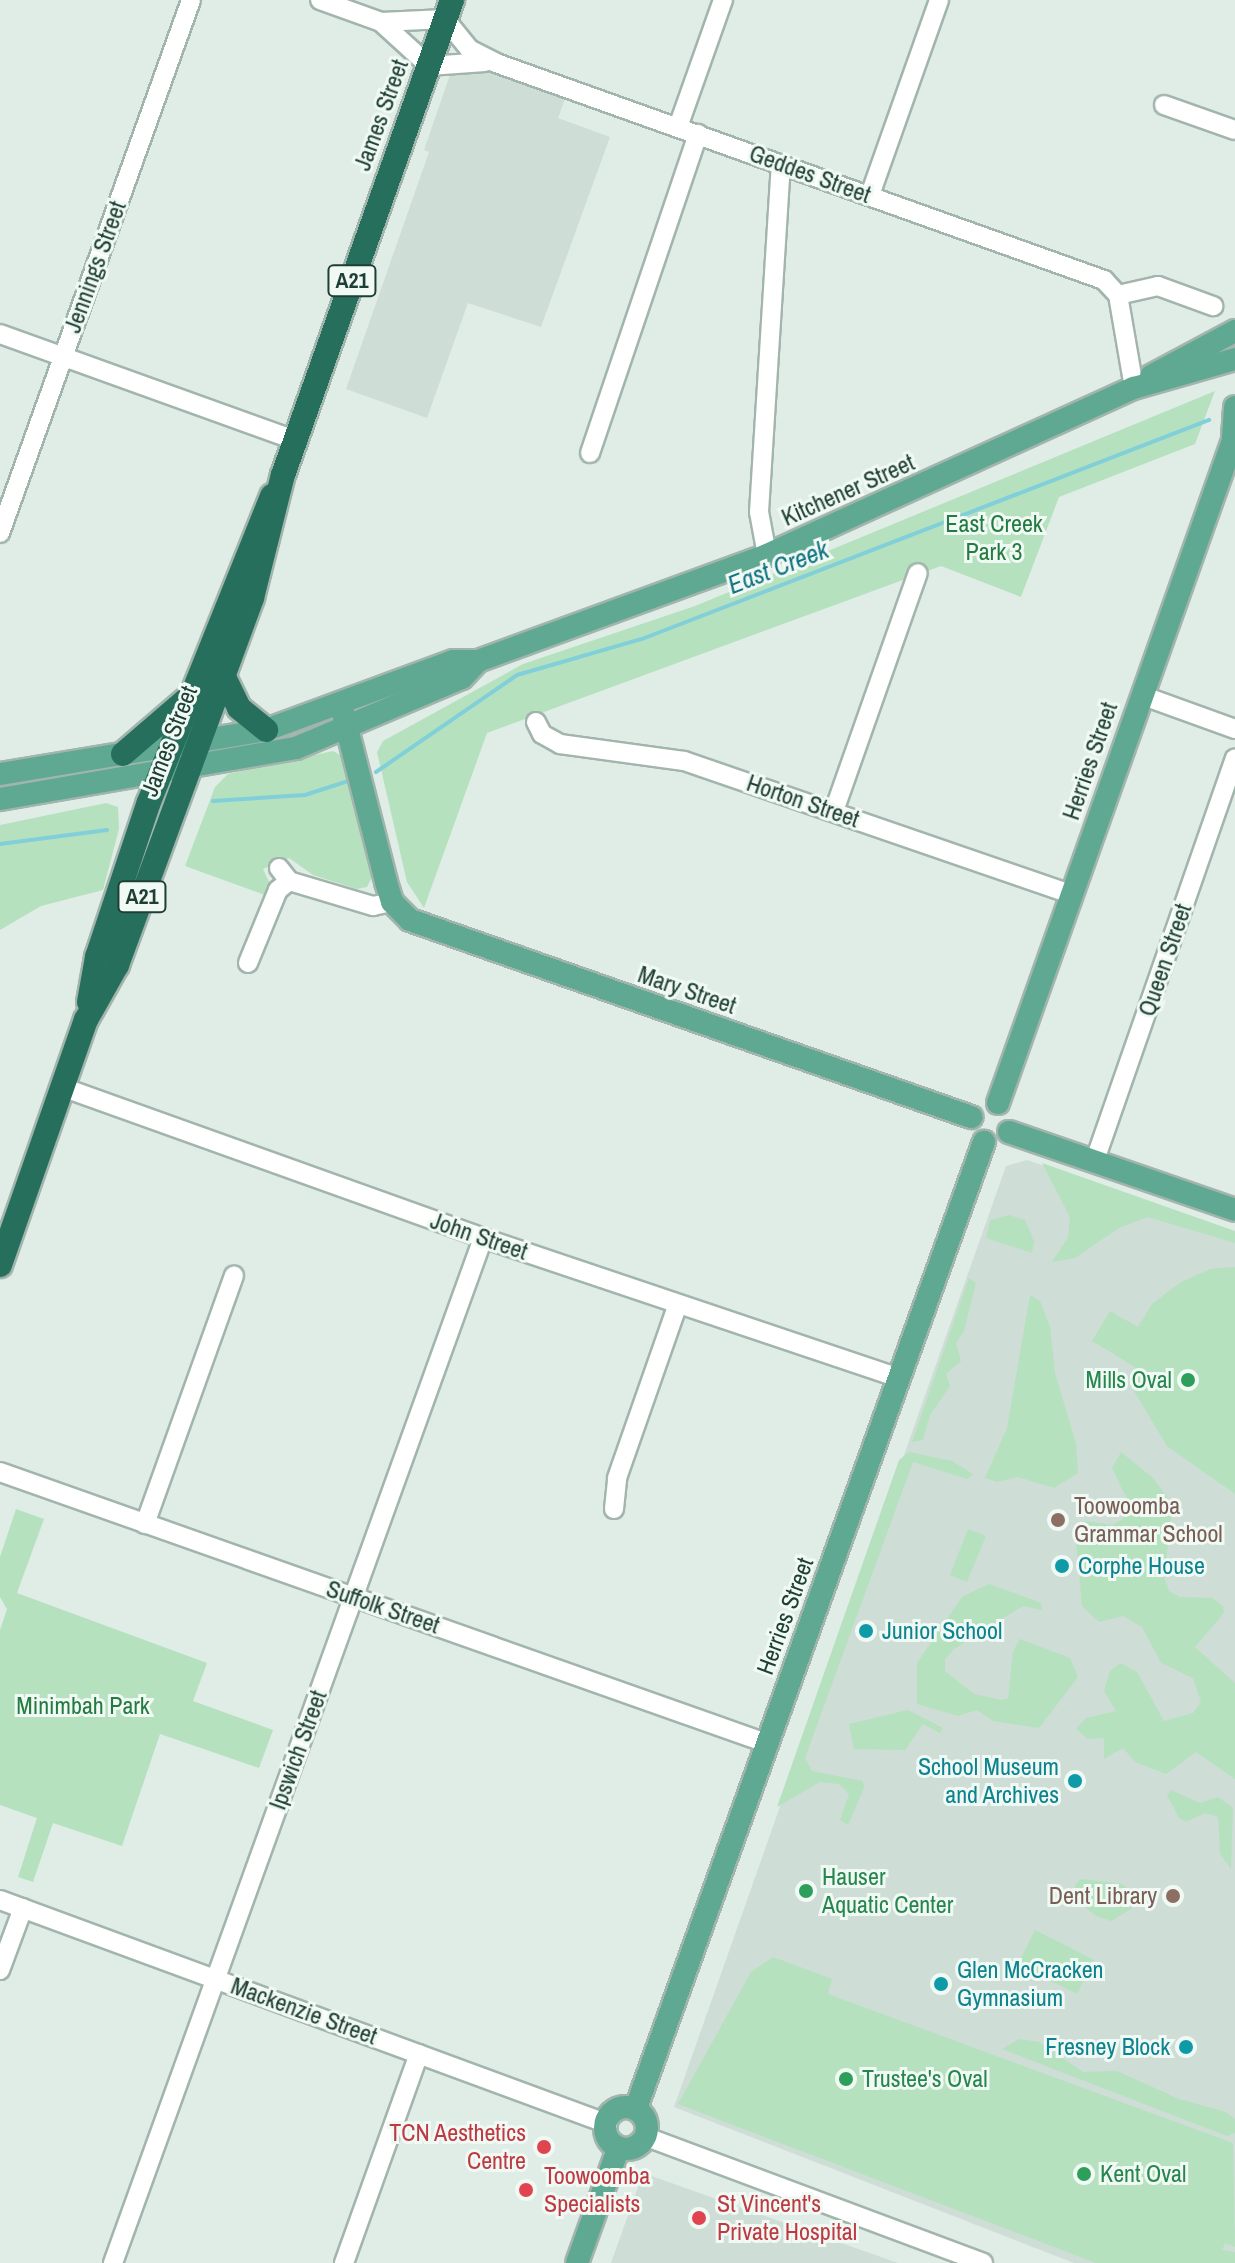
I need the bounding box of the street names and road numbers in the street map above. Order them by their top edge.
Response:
street label: James Street [348,56,414,174]
street label: Geddes Street [745,139,875,209]
street label: Jennings Street [58,197,132,337]
road number: A21 [326,263,378,299]
street label: Kitchener Street [777,448,919,532]
street label: James Street [135,682,203,800]
street label: Herries Street [1056,698,1124,824]
street label: Horton Street [743,768,863,834]
road number: A21 [116,879,168,915]
street label: Queen Street [1132,900,1198,1020]
street label: Mary Street [634,960,740,1020]
street label: John Street [427,1206,531,1266]
street label: Herries Street [751,1554,819,1678]
street label: Suffolk Street [323,1574,443,1640]
street label: Ipswich Street [263,1686,333,1814]
street label: Mackenzie Street [227,1971,381,2051]

